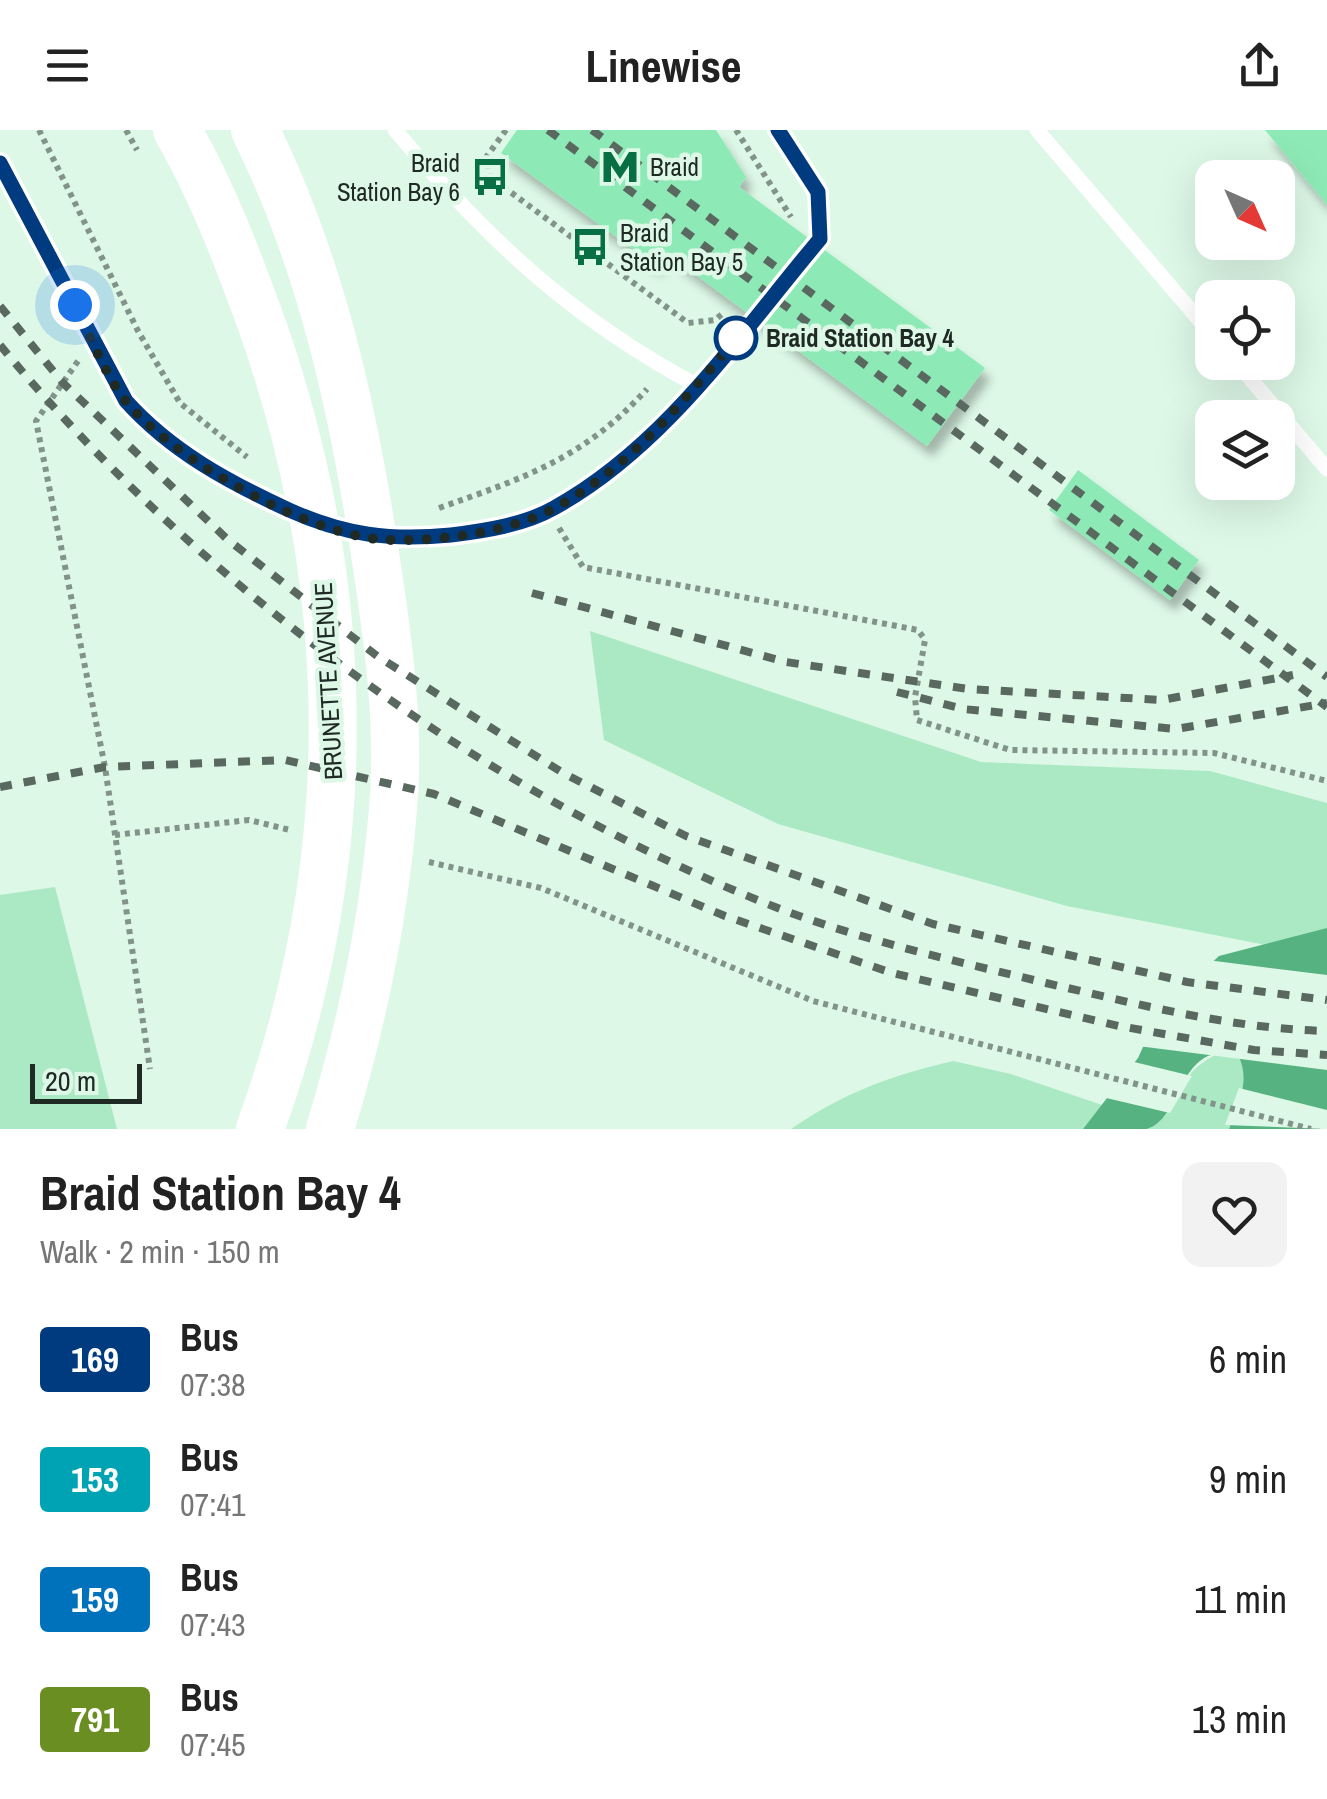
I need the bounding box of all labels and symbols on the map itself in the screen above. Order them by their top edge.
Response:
place label: Braid Station Bay 6 [337,146,460,209]
metro station icon: Braid [599,146,641,188]
place label: Braid [650,150,699,184]
bus stop icon: Braid Station Bay 6 [469,156,511,198]
north arrow [1195,160,1295,260]
place label: Braid Station Bay 5 [620,216,743,279]
bus stop icon: Braid Station Bay 5 [569,226,611,268]
your location [50,280,100,330]
marker: Braid Station Bay 4 [715,317,757,359]
place label: Braid Station Bay 4 [766,321,955,355]
street label: BRUNETTE AVENUE [306,581,350,781]
scale bar [30,1059,142,1104]

